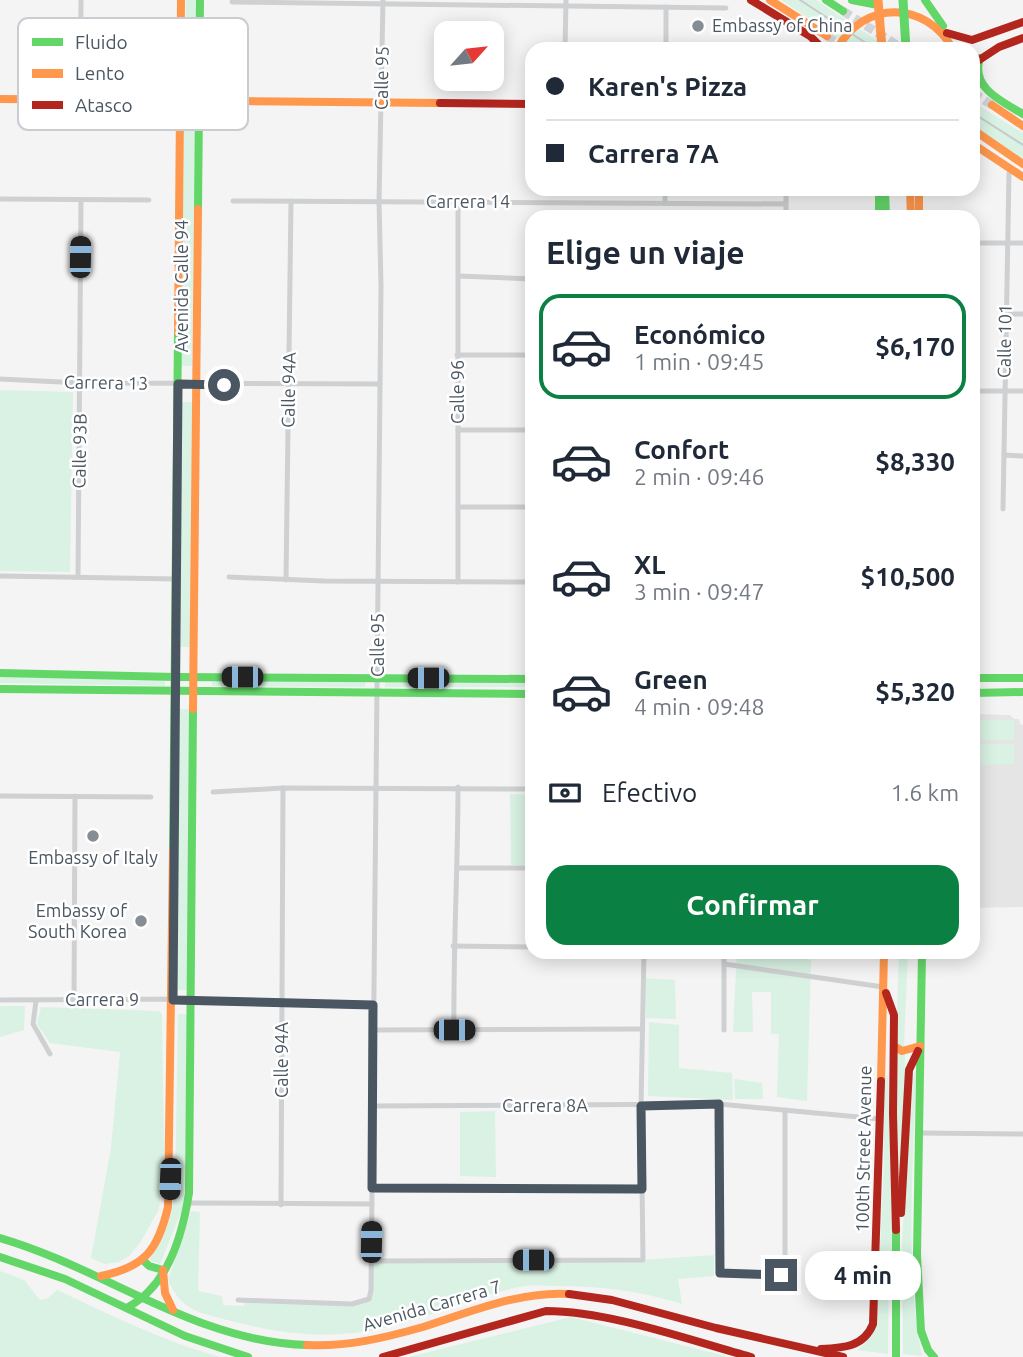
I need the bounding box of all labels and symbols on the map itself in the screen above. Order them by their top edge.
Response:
place label: Embassy of China [712,15,853,35]
legend [18,18,248,130]
marker: Embassy of China [690,18,706,34]
north arrow [434,21,504,91]
text: Fluido [75,31,128,53]
street label: Calle 95 [370,46,392,110]
text: Lento [75,62,125,84]
text: Atasco [75,94,133,116]
street label: Carrera 14 [426,191,510,211]
street label: Avenida Calle 94 [171,220,191,352]
car [70,236,91,278]
street label: Calle 101 [993,304,1015,378]
street label: Calle 94A [277,352,299,428]
street label: Calle 96 [447,360,467,424]
route start [208,369,240,401]
street label: Carrera 13 [64,371,148,393]
street label: Calle 93B [68,413,90,489]
street label: Calle 95 [367,613,387,677]
car [222,667,264,688]
car [408,668,450,689]
marker: Embassy of Italy [85,828,101,844]
place label: Embassy of Italy [28,847,158,867]
place label: Embassy of South Korea [28,900,127,941]
marker: Embassy of South Korea [133,913,149,929]
street label: Carrera 9 [65,989,139,1009]
car [434,1020,476,1041]
street label: Calle 94A [271,1022,291,1098]
street label: 100th Street Avenue [852,1065,874,1233]
street label: Carrera 8A [502,1095,588,1115]
car [159,1158,182,1200]
car [361,1221,382,1263]
car [513,1250,555,1271]
callout: 4 min [806,1250,921,1300]
route end [765,1259,797,1291]
street label: Avenida Carrera 7 [360,1276,503,1334]

